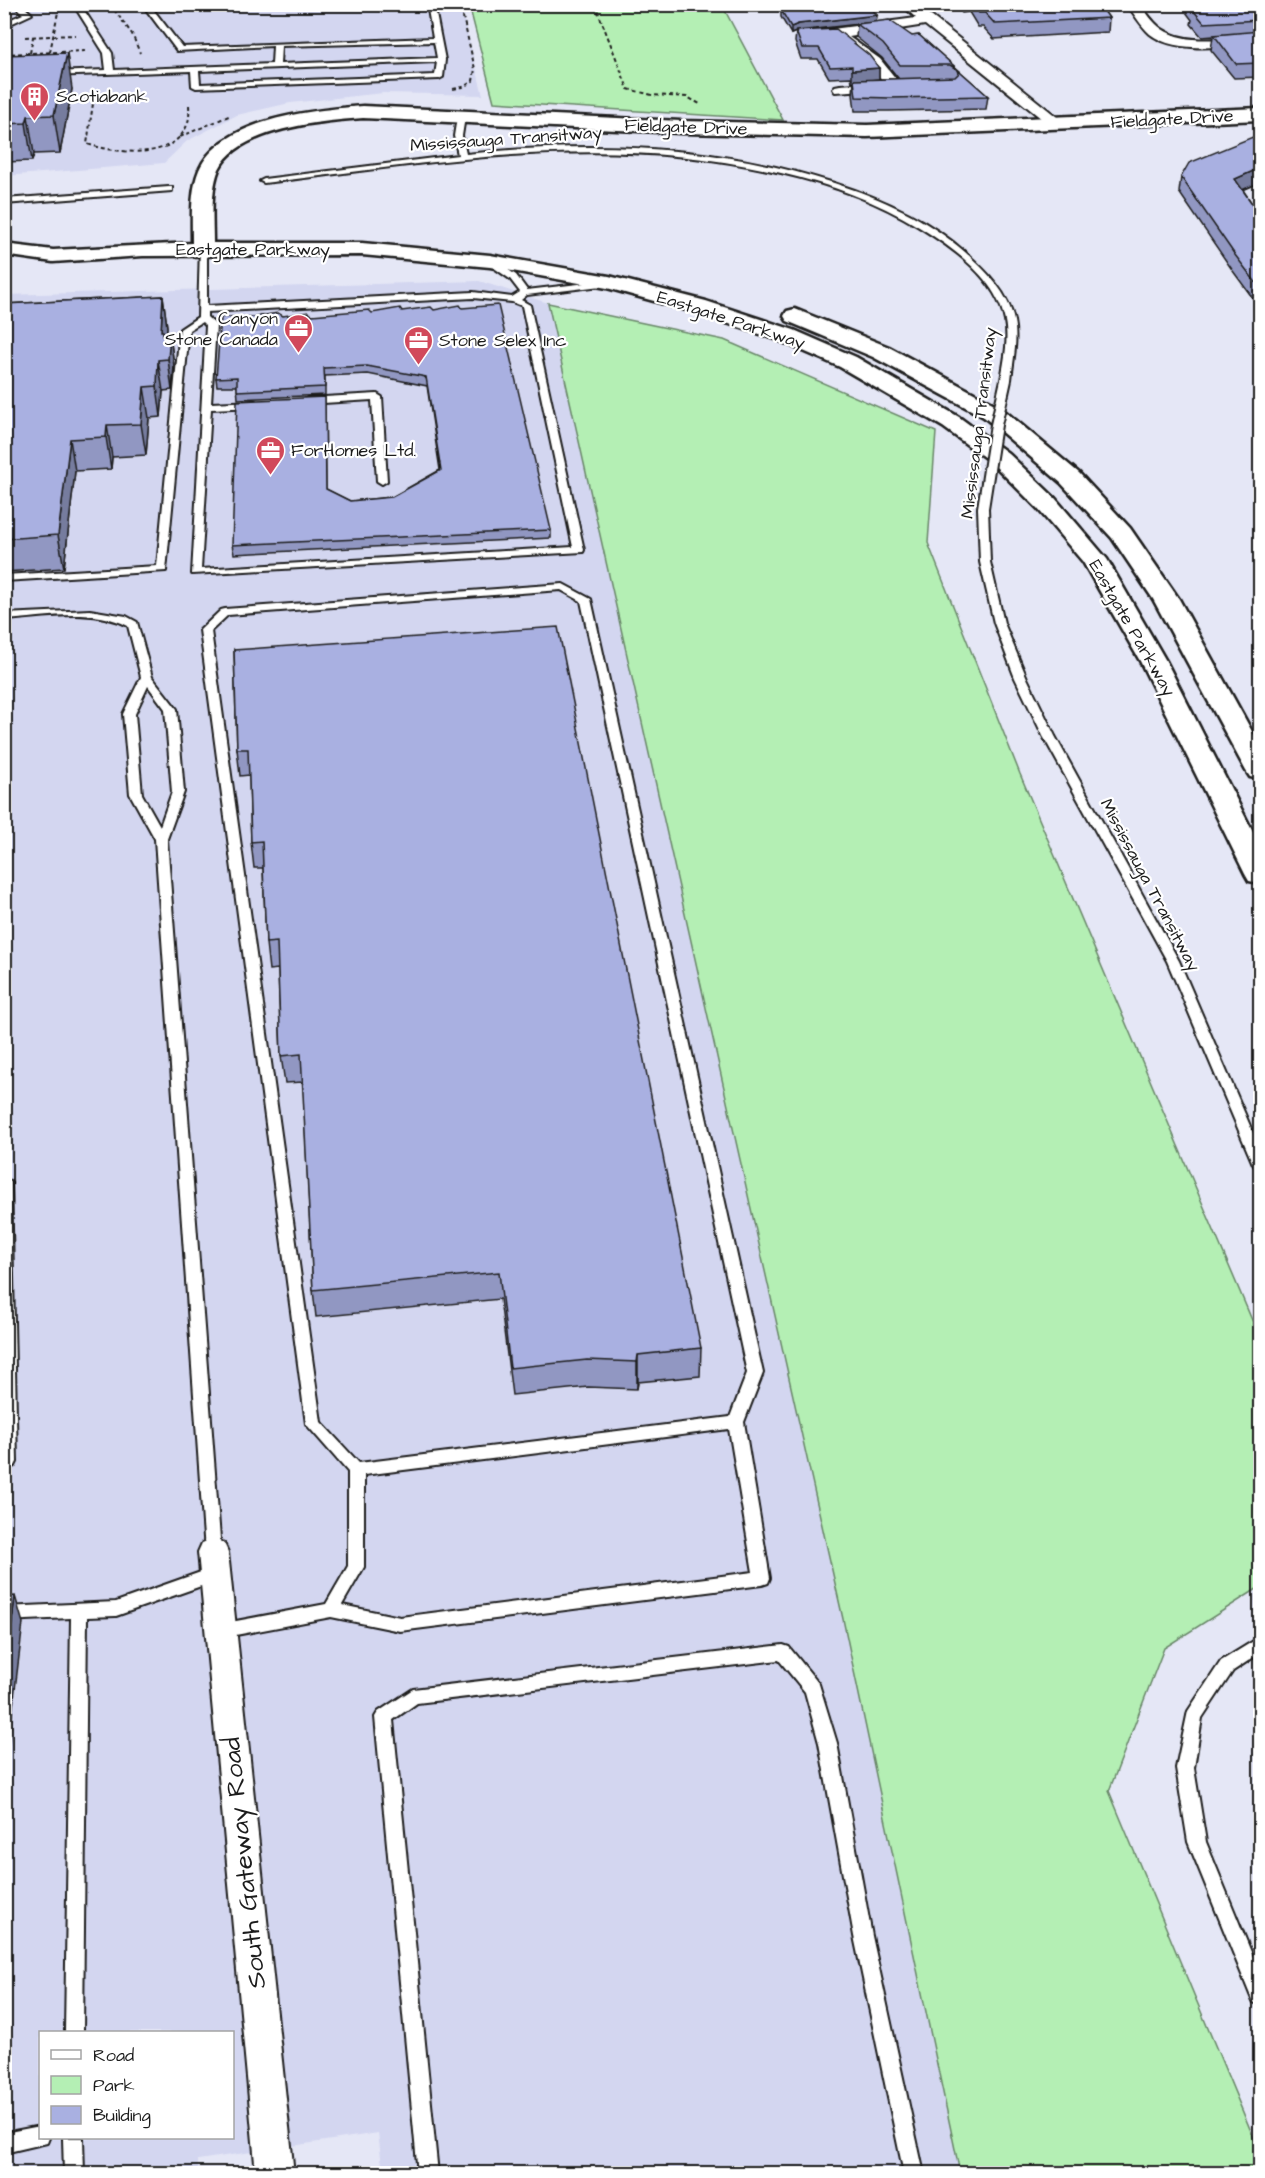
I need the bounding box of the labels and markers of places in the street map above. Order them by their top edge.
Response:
building icon: Scotiabank [19,80,51,122]
place label: Scotiabank [56,84,148,109]
place label: Canyon Stone Canada [165,306,278,352]
office icon: Canyon Stone Canada [283,312,315,354]
office icon: Stone Selex Inc [402,324,434,366]
place label: Stone Selex Inc [439,328,567,353]
office icon: ForHomes Ltd. [254,434,286,476]
place label: ForHomes Ltd. [291,438,416,463]

